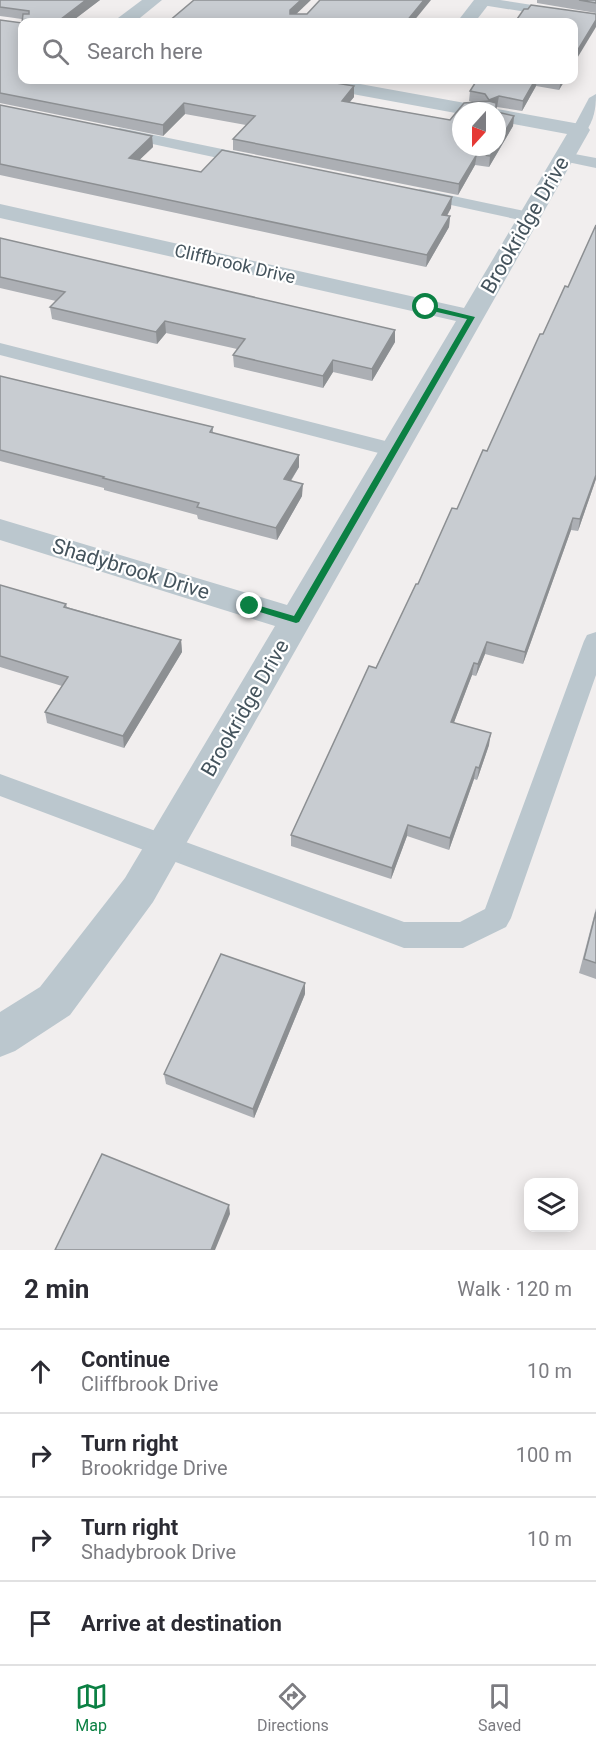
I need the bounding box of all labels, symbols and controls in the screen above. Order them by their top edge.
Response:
search box [18,18,578,84]
icon: search [39,35,72,68]
text: Search here [87,39,203,64]
north arrow [452,102,506,156]
street label: Brookridge Drive [476,152,574,298]
street label: Cliffbrook Drive [173,239,298,288]
route start [412,293,438,319]
street label: Shadybrook Drive [50,534,212,604]
route end [236,592,262,618]
street label: Brookridge Drive [196,635,294,781]
map controls [524,1178,578,1232]
button: layers [524,1178,578,1232]
text: 2 min [24,1274,89,1304]
text: Walk · 120 m [457,1277,572,1301]
text: Continue [81,1347,170,1372]
icon: ahead [24,1355,57,1388]
text: 10 m [527,1359,572,1383]
text: Cliffbrook Drive [81,1372,218,1396]
text: Turn right [81,1431,178,1456]
icon: right [24,1439,57,1472]
text: 100 m [516,1443,572,1467]
text: Brookridge Drive [81,1456,228,1480]
text: Turn right [81,1515,178,1540]
icon: right [24,1523,57,1556]
text: 10 m [527,1527,572,1551]
text: Shadybrook Drive [81,1540,236,1564]
icon: arrive [24,1607,57,1640]
text: Arrive at destination [81,1611,282,1636]
tab: Map [75,1680,108,1735]
tab: Directions [257,1680,329,1735]
tab: Saved [478,1680,521,1735]

